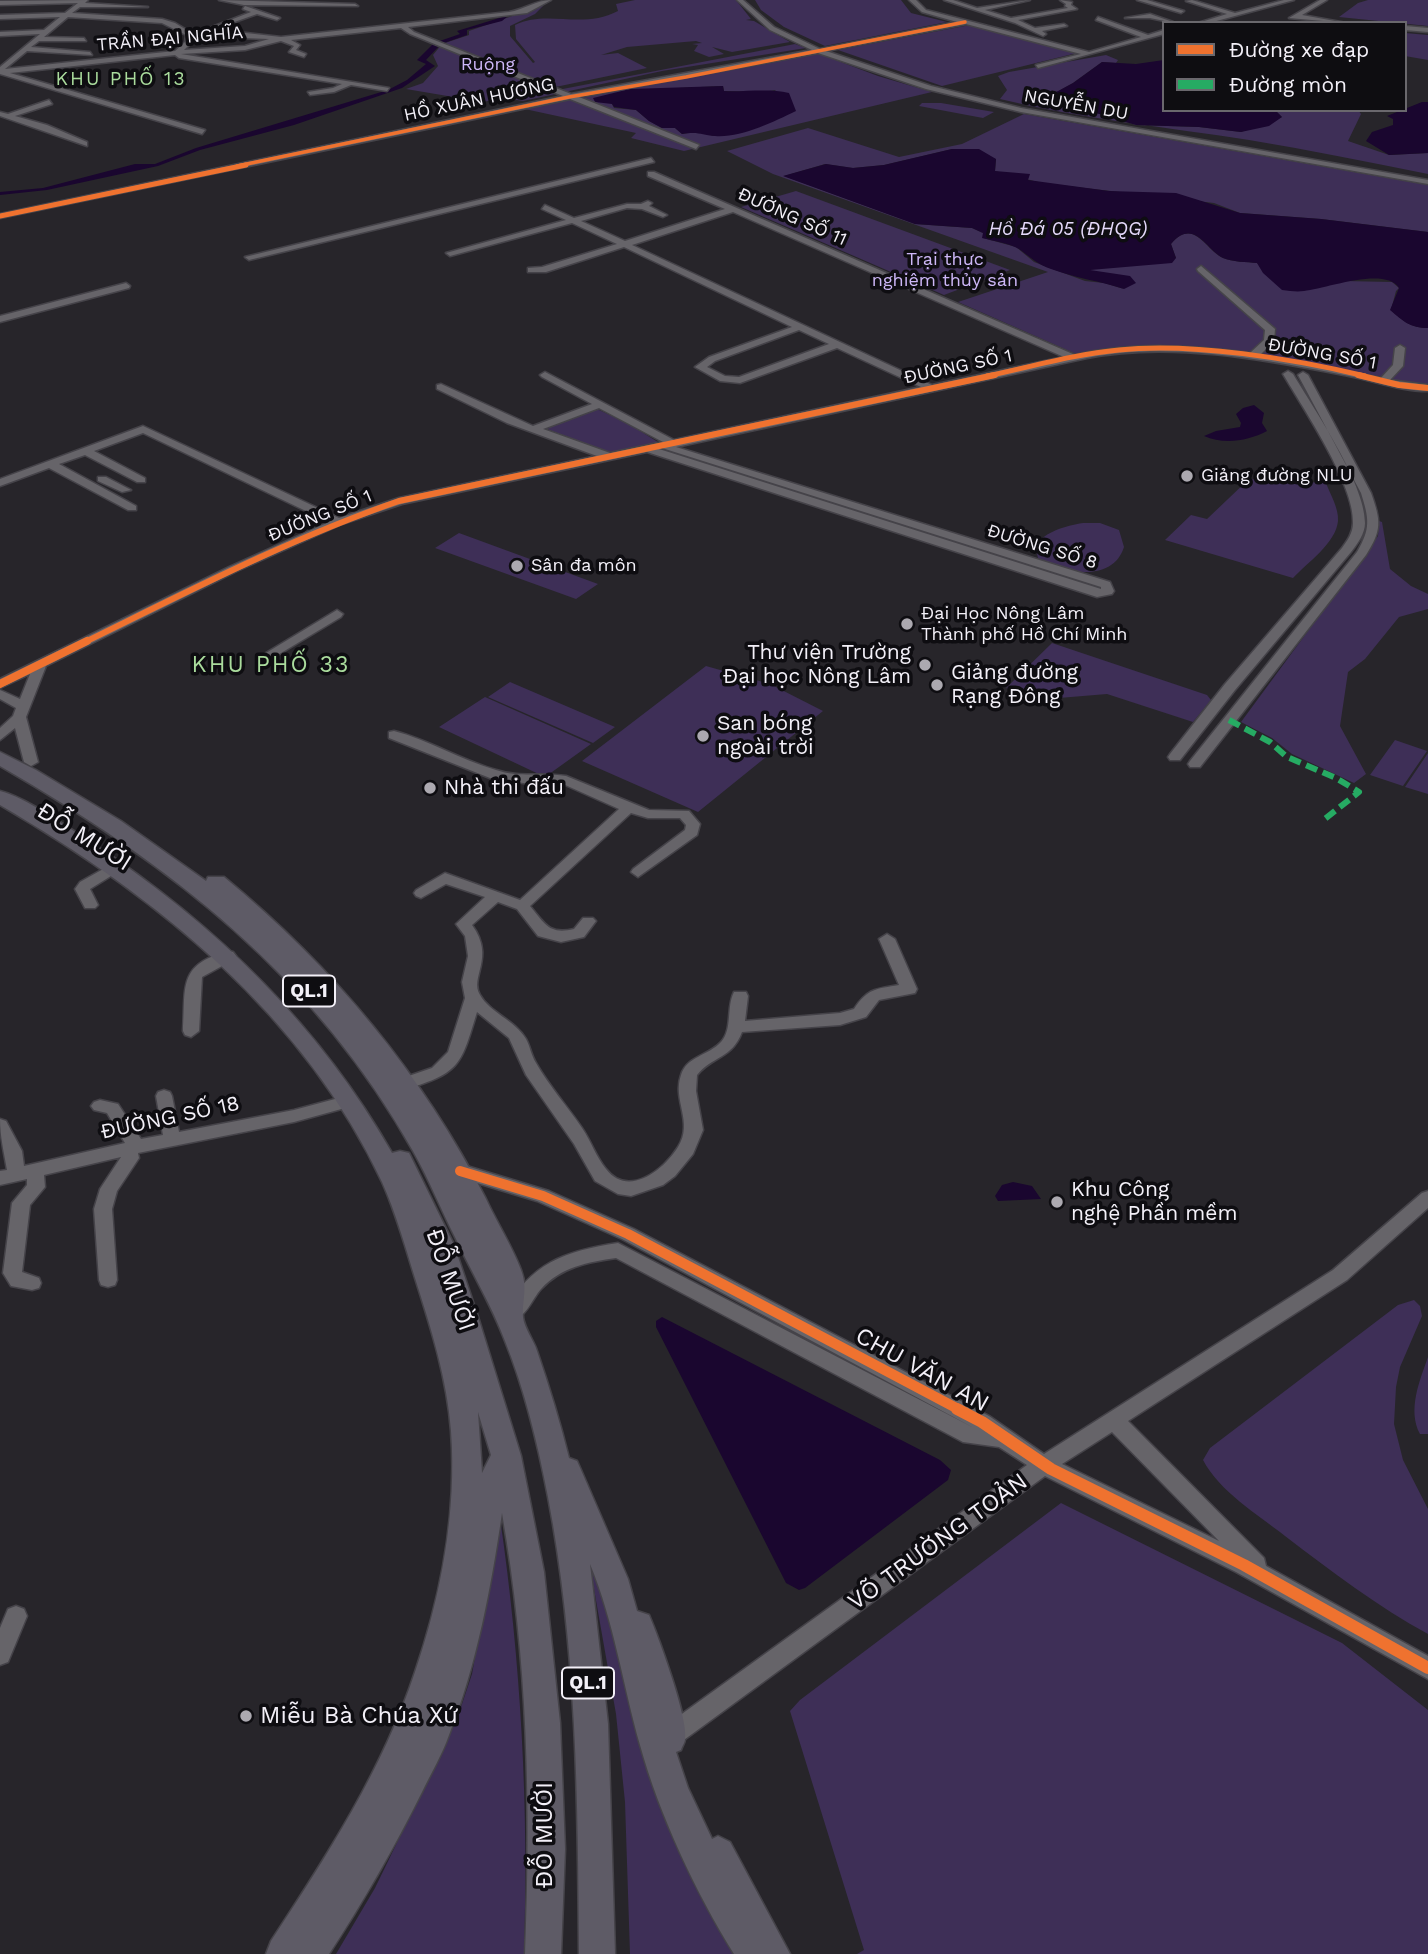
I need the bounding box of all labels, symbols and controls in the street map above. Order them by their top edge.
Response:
legend [1162,21,1407,112]
street label: TRẦN ĐẠI NGHĨA [96,22,244,56]
text: Đường xe đạp [1229,37,1369,62]
park label: Ruộng [461,54,515,76]
district label: KHU PHỐ 13 [57,68,185,90]
text: Đường mòn [1229,72,1347,97]
street label: HỒ XUÂN HƯƠNG [402,74,556,126]
street label: NGUYỄN DU [1022,85,1130,125]
street label: ĐƯỜNG SỐ 11 [734,183,850,251]
water label: Hồ Đá 05 (ĐHQG) [988,218,1148,240]
park label: Trại thực nghiệm thủy sản [872,249,1018,292]
street label: ĐƯỜNG SỐ 1 [1266,334,1378,374]
street label: ĐƯỜNG SỐ 1 [902,345,1014,389]
place label: Giảng đường NLU [1201,465,1352,487]
marker: Giảng đường NLU [1179,468,1195,484]
street label: ĐƯỜNG SỐ 1 [265,485,375,547]
street label: ĐƯỜNG SỐ 8 [984,520,1100,574]
place label: Sân đa môn [531,555,637,577]
marker: Sân đa môn [509,558,525,574]
place label: Đại Học Nông Lâm Thành phố Hồ Chí Minh [921,603,1127,646]
marker: Đại Học Nông Lâm Thành phố Hồ Chí Minh [899,616,915,632]
place label: Thư viện Trường Đại học Nông Lâm [723,640,911,690]
district label: KHU PHỐ 33 [193,651,349,679]
marker: Thư viện Trường Đại học Nông Lâm [917,657,933,673]
place label: Giảng đường Rạng Đông [951,660,1078,710]
marker: Giảng đường Rạng Đông [929,677,945,693]
place label: San bóng ngoài trời [717,711,814,761]
marker: San bóng ngoài trời [695,728,711,744]
place label: Nhà thi đấu [444,775,564,801]
marker: Nhà thi đấu [422,780,438,796]
street label: ĐỖ MƯỜI [31,797,137,877]
road number: QL.1 [283,976,335,1007]
street label: ĐƯỜNG SỐ 18 [98,1091,242,1145]
place label: Khu Công nghệ Phần mềm [1071,1177,1237,1227]
marker: Khu Công nghệ Phần mềm [1049,1194,1065,1210]
street label: ĐỖ MƯỜI [419,1225,481,1335]
street label: CHU VĂN AN [850,1321,994,1419]
street label: VÕ TRƯỜNG TOẢN [843,1467,1033,1617]
road number: QL.1 [562,1667,614,1698]
place label: Miễu Bà Chúa Xứ [260,1702,458,1730]
marker: Miễu Bà Chúa Xứ [238,1708,254,1724]
street label: ĐỖ MƯỜI [531,1782,559,1888]

